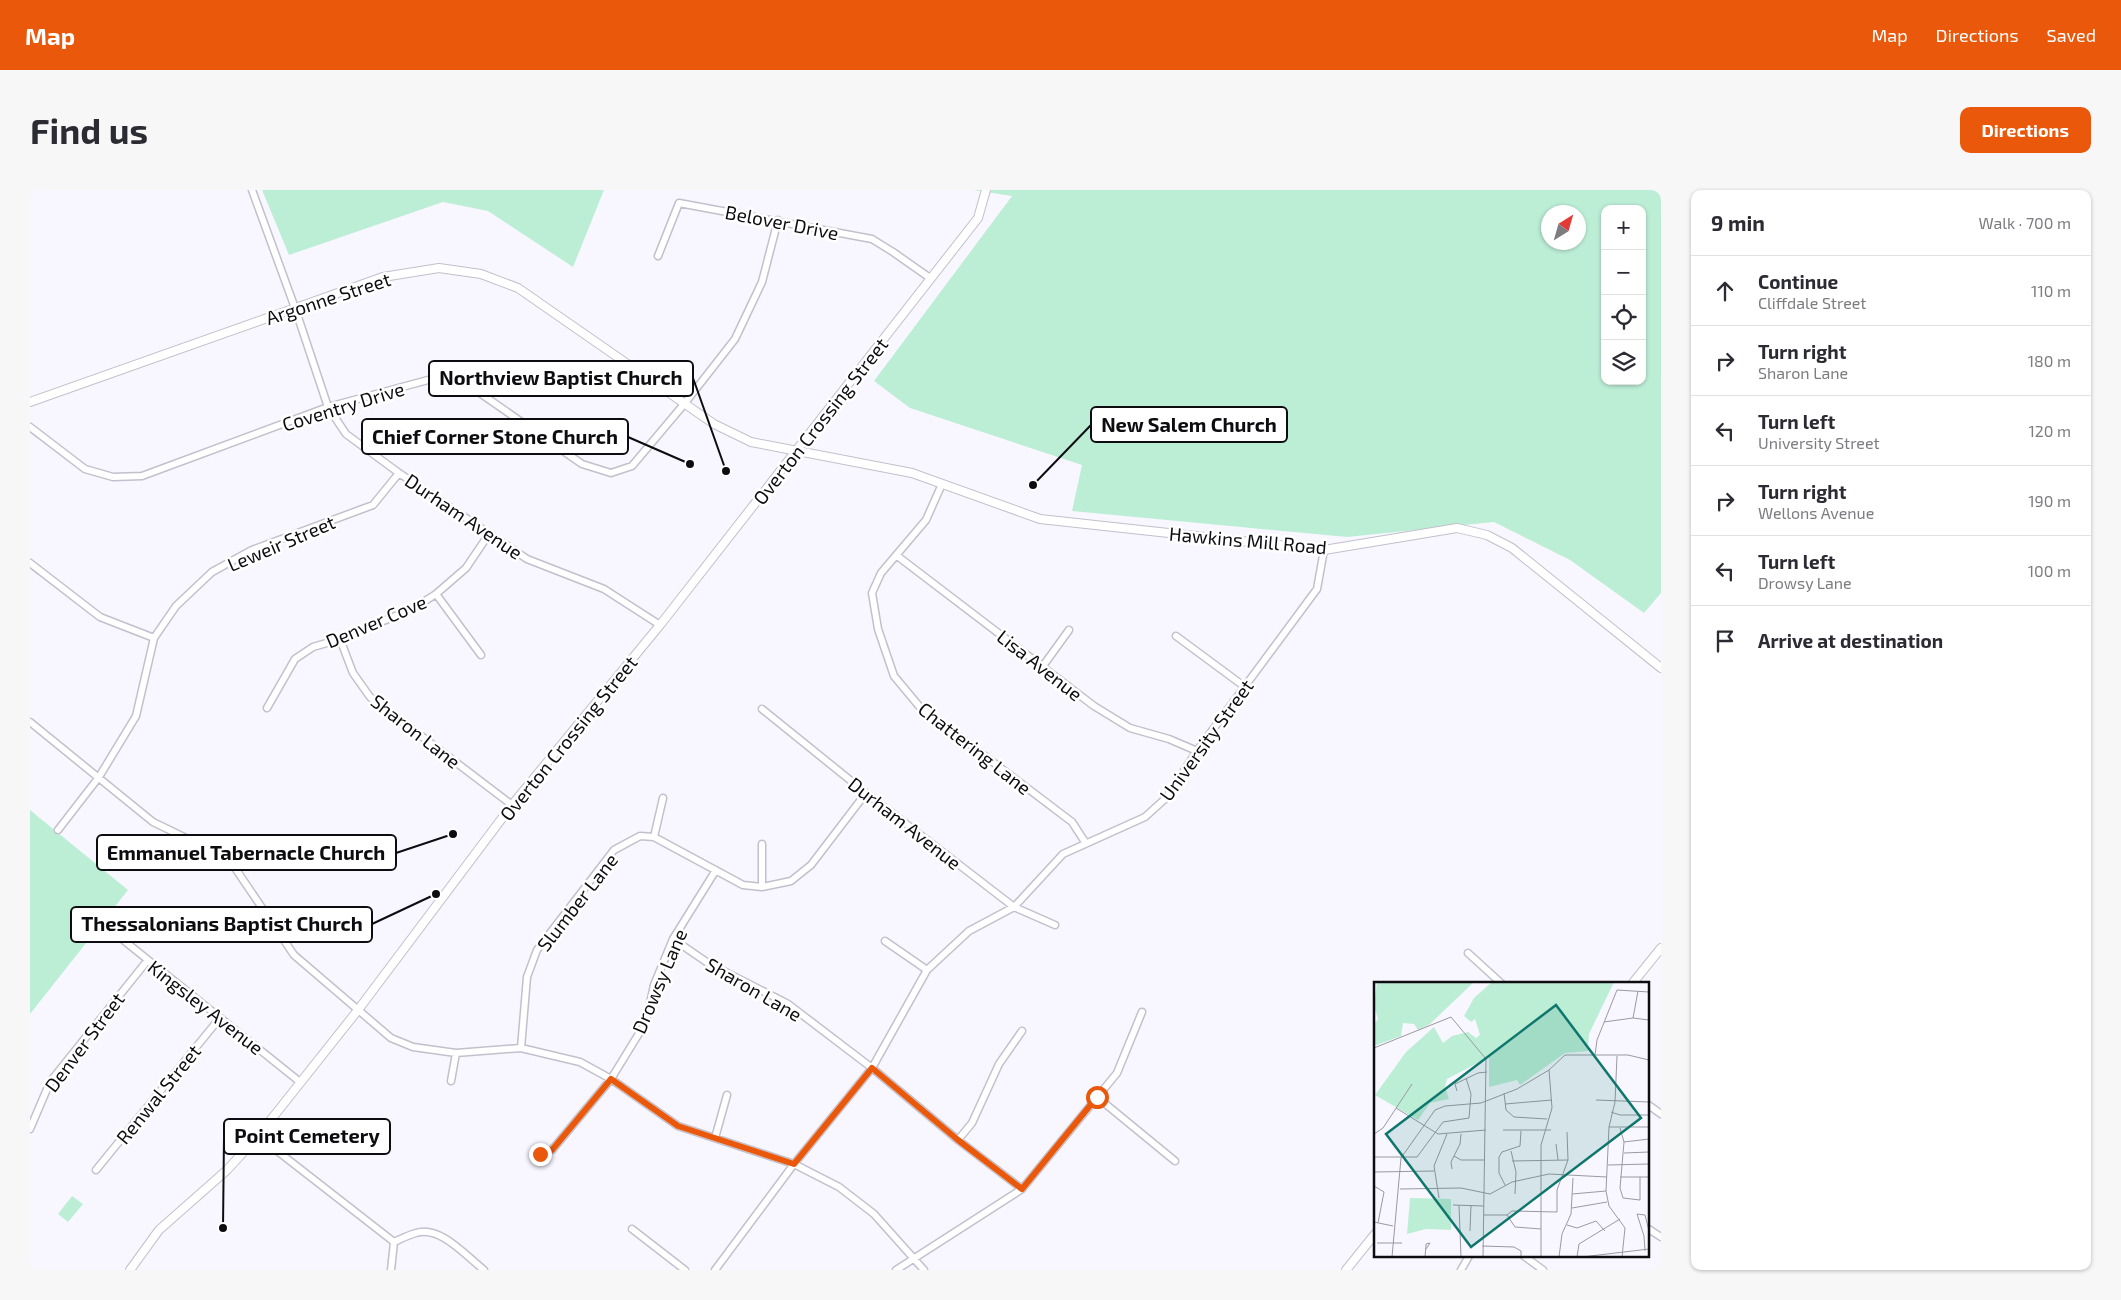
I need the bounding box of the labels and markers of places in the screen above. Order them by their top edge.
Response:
callout: Northview Baptist Church [429,361,693,396]
callout: New Salem Church [1091,407,1287,442]
callout: Chief Corner Stone Church [362,419,628,454]
callout: Emmanuel Tabernacle Church [97,835,396,870]
callout: Thessalonians Baptist Church [71,907,372,942]
callout: Point Cemetery [224,1119,390,1154]

